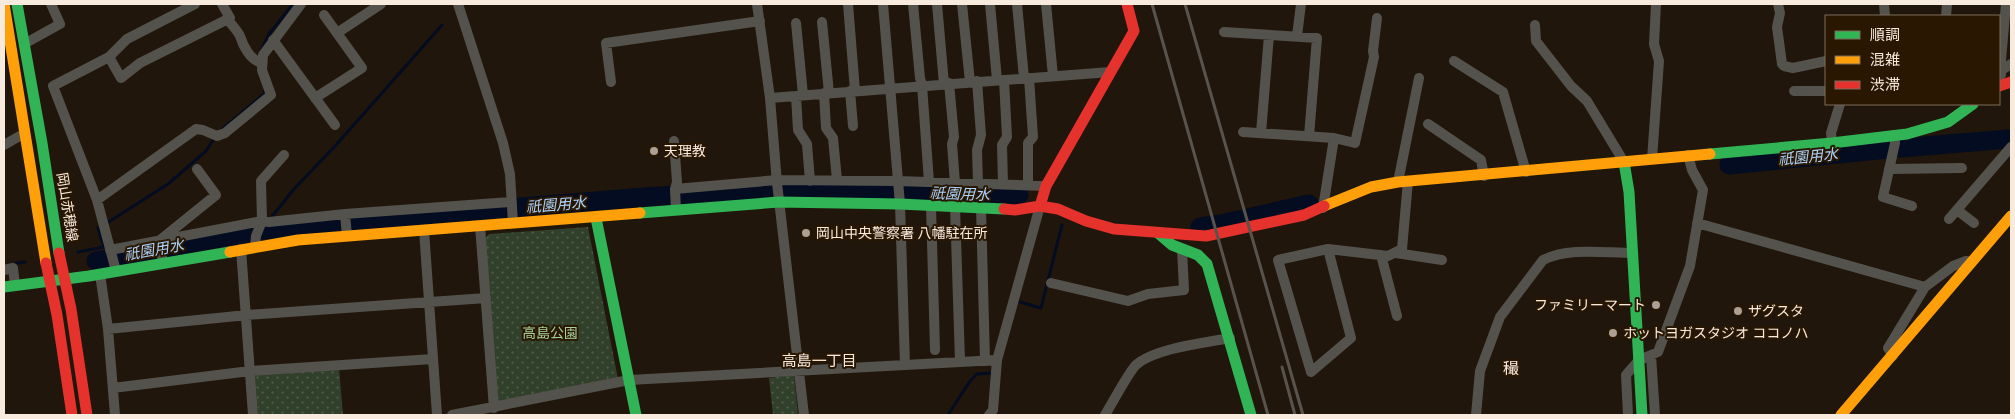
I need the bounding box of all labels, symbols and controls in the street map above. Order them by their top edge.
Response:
legend [1825,15,2000,105]
text: 順調 [1870,25,1900,45]
text: 混雑 [1870,50,1900,70]
text: 渋滞 [1870,75,1900,95]
place label: 天理教 [664,142,706,161]
water label: 祇園用水 [1777,144,1841,170]
marker: 天理教 [648,145,660,157]
street label: 岡山赤穂線 [52,171,82,243]
water label: 祇園用水 [930,183,992,205]
water label: 祇園用水 [525,192,589,218]
place label: 岡山中央警察署 八幡駐在所 [816,224,988,243]
marker: 岡山中央警察署 八幡駐在所 [800,227,812,239]
water label: 祇園用水 [123,235,187,265]
place label: ファミリーマート [1534,296,1646,315]
marker: ファミリーマート [1650,299,1662,311]
place label: ザグスタ [1748,302,1804,321]
marker: ザグスタ [1732,305,1744,317]
park label: 高島公園 [522,324,578,343]
place label: ホットヨガスタジオ ココノハ [1623,324,1809,343]
marker: ホットヨガスタジオ ココノハ [1607,327,1619,339]
district label: 高島一丁目 [781,351,857,371]
district label: 穝 [1503,358,1519,380]

